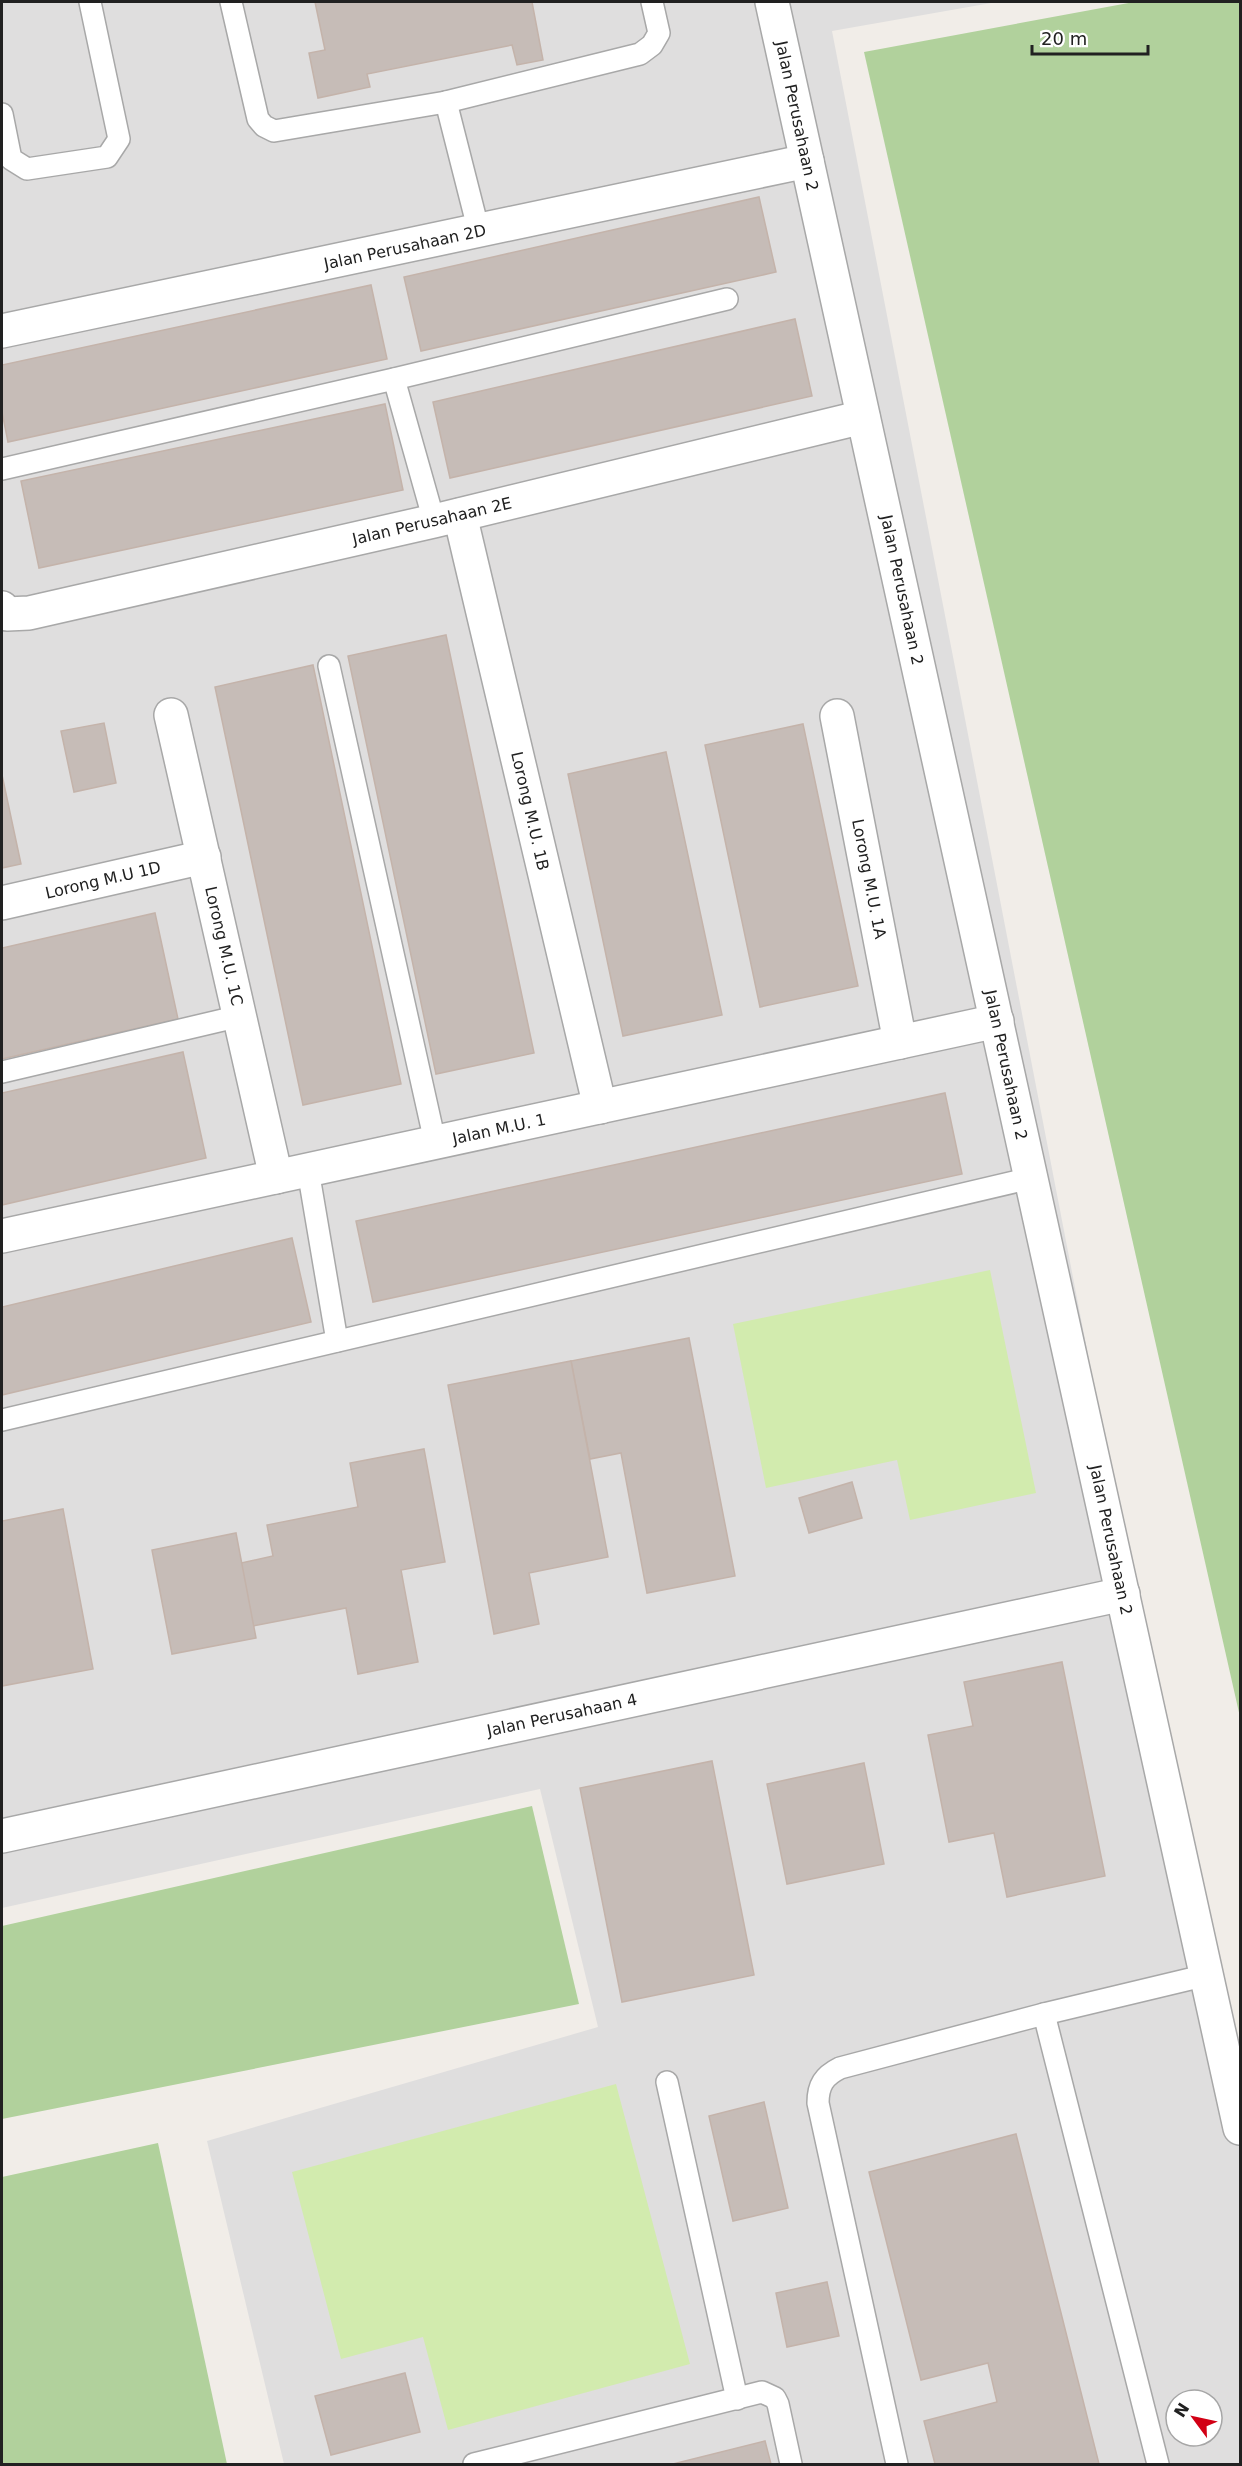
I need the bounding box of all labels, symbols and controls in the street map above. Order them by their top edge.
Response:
scale bar [1032,18,1148,56]
text: 20 m [1041,28,1087,49]
street label: Jalan Perusahaan 2 [772,38,822,193]
street label: Jalan Perusahaan 2D [321,221,488,274]
street label: Jalan Perusahaan 2E [349,493,514,549]
street label: Jalan Perusahaan 2 [877,512,927,667]
street label: Lorong M.U. 1B [507,750,553,872]
street label: Lorong M.U. 1A [848,817,890,941]
street label: Lorong M.U 1D [43,857,163,903]
street label: Lorong M.U. 1C [201,884,247,1008]
street label: Jalan Perusahaan 2 [981,987,1031,1142]
street label: Jalan M.U. 1 [450,1110,547,1148]
street label: Jalan Perusahaan 2 [1086,1462,1136,1617]
street label: Jalan Perusahaan 4 [484,1690,639,1740]
north arrow [1164,2388,1224,2448]
text: N [1170,2399,1193,2421]

